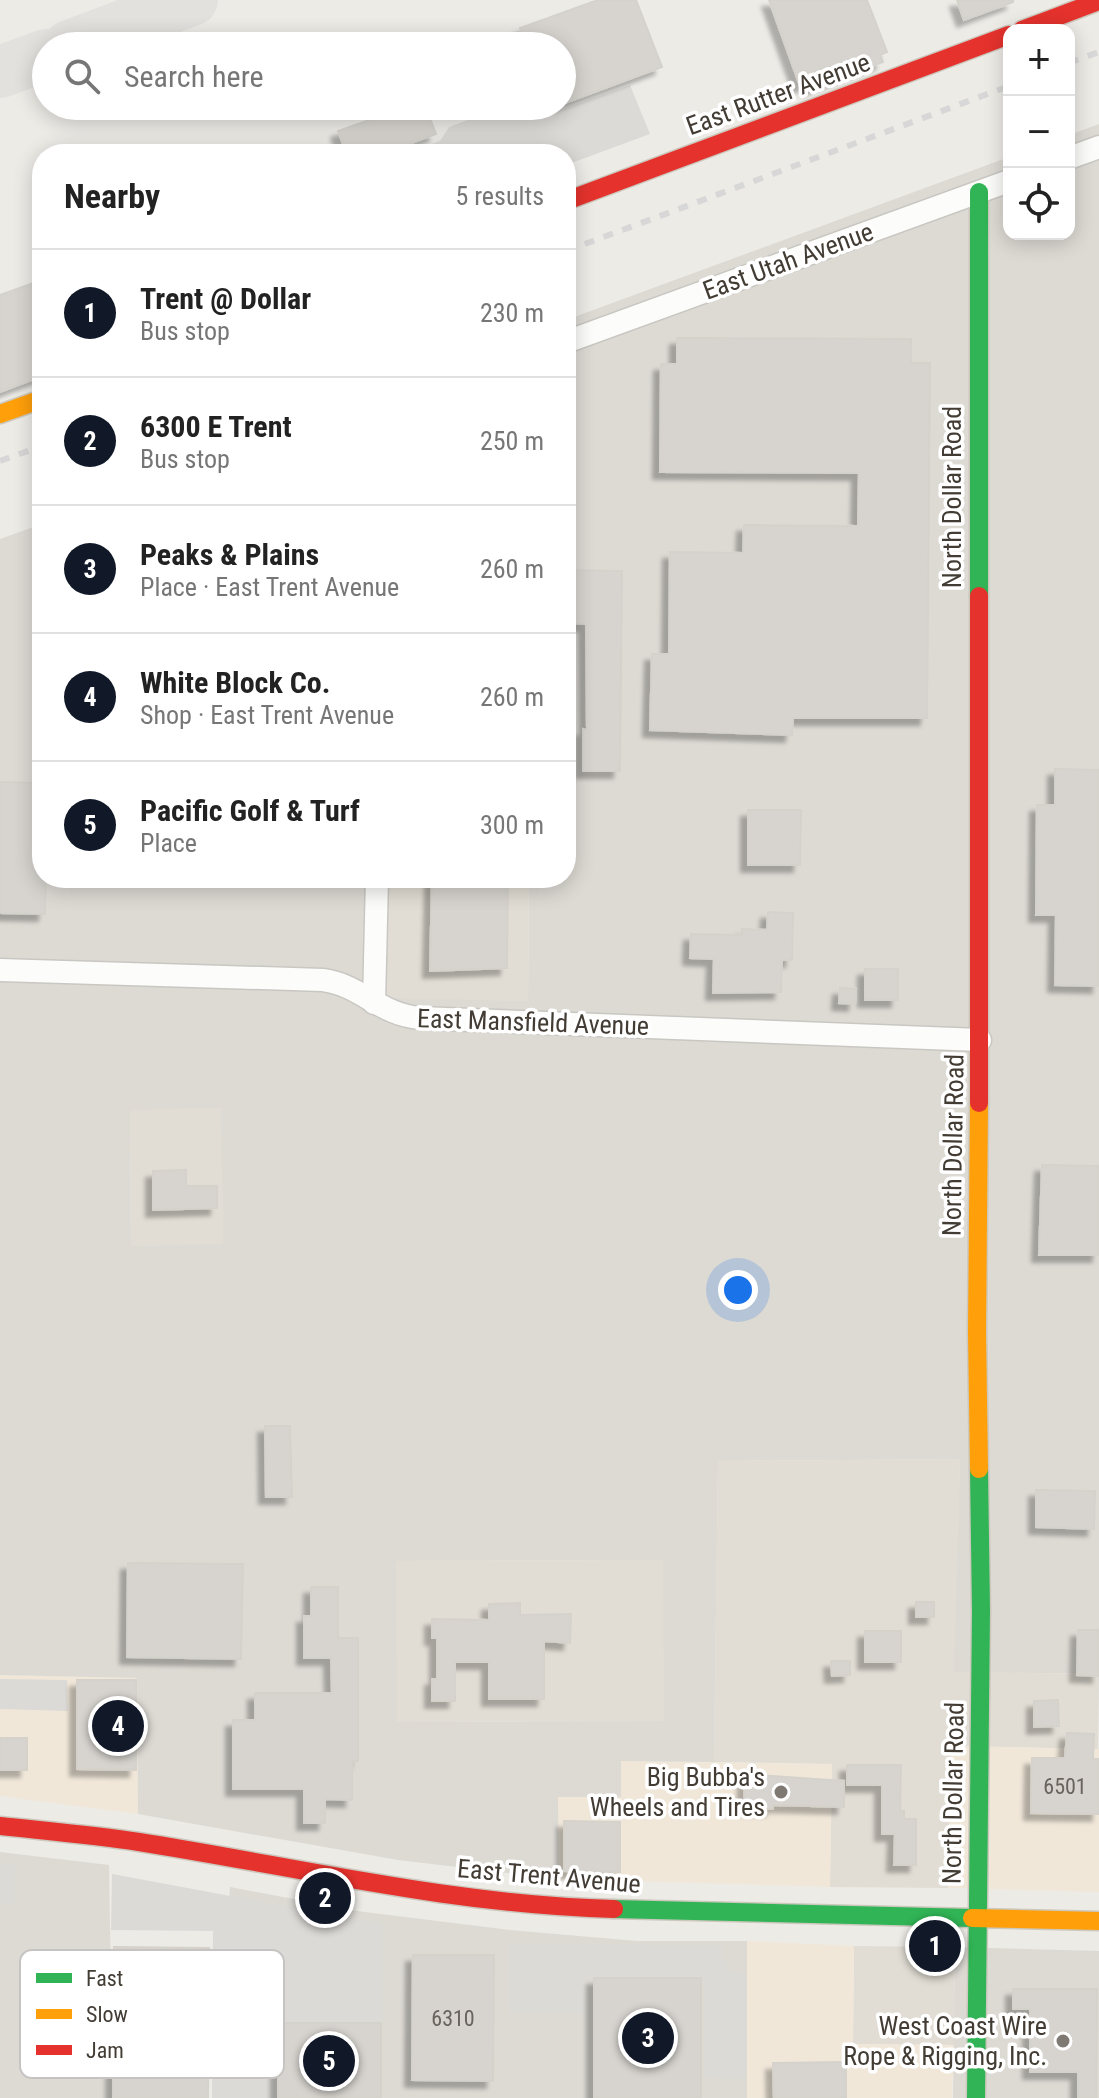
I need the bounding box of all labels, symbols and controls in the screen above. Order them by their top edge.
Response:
map controls [1003,24,1075,240]
button: + [1003,24,1075,96]
search box [32,32,576,120]
street label: East Rutter Avenue [682,47,874,141]
icon: search [60,54,104,98]
text: Search here [124,59,264,94]
button: − [1003,96,1075,168]
button: locate [1003,168,1075,240]
text: Nearby [64,176,160,216]
text: 5 results [455,181,544,211]
street label: East Utah Avenue [699,216,877,306]
text: Trent @ Dollar [140,281,311,316]
text: 1 [83,298,97,328]
text: 230 m [480,298,544,328]
text: Bus stop [140,316,230,346]
street label: North Dollar Road [937,406,967,588]
text: 6300 E Trent [140,409,292,444]
text: 2 [83,426,97,456]
text: 250 m [480,426,544,456]
text: Bus stop [140,444,230,474]
text: Peaks & Plains [140,537,319,572]
text: 3 [83,554,97,584]
text: 260 m [480,554,544,584]
text: Place · East Trent Avenue [140,572,399,602]
text: White Block Co. [140,665,330,700]
text: 4 [83,682,97,712]
text: 260 m [480,682,544,712]
text: Shop · East Trent Avenue [140,700,394,730]
text: Pacific Golf & Turf [140,793,360,828]
text: 5 [83,810,97,840]
text: 300 m [480,810,544,840]
text: Place [140,828,197,858]
street label: East Mansfield Avenue [417,1003,649,1041]
street label: North Dollar Road [936,1054,970,1236]
your location [718,1270,758,1310]
pin: 4 [92,1696,144,1756]
street label: North Dollar Road [936,1702,970,1884]
place label: Big Bubba's Wheels and Tires [590,1762,765,1822]
house number: 6501 [1043,1774,1087,1799]
marker: Big Bubba's Wheels and Tires [772,1783,790,1801]
street label: East Trent Avenue [456,1853,642,1899]
pin: 2 [299,1868,351,1928]
pin: 1 [909,1916,961,1976]
legend [20,1950,284,2078]
text: Fast [86,1966,123,1991]
text: Slow [86,2002,128,2027]
house number: 6310 [431,2006,475,2031]
pin: 3 [622,2008,674,2068]
place label: West Coast Wire Rope & Rigging, Inc. [843,2011,1047,2071]
pin: 5 [303,2031,355,2091]
marker: West Coast Wire Rope & Rigging, Inc. [1054,2032,1072,2050]
text: Jam [86,2038,124,2063]

